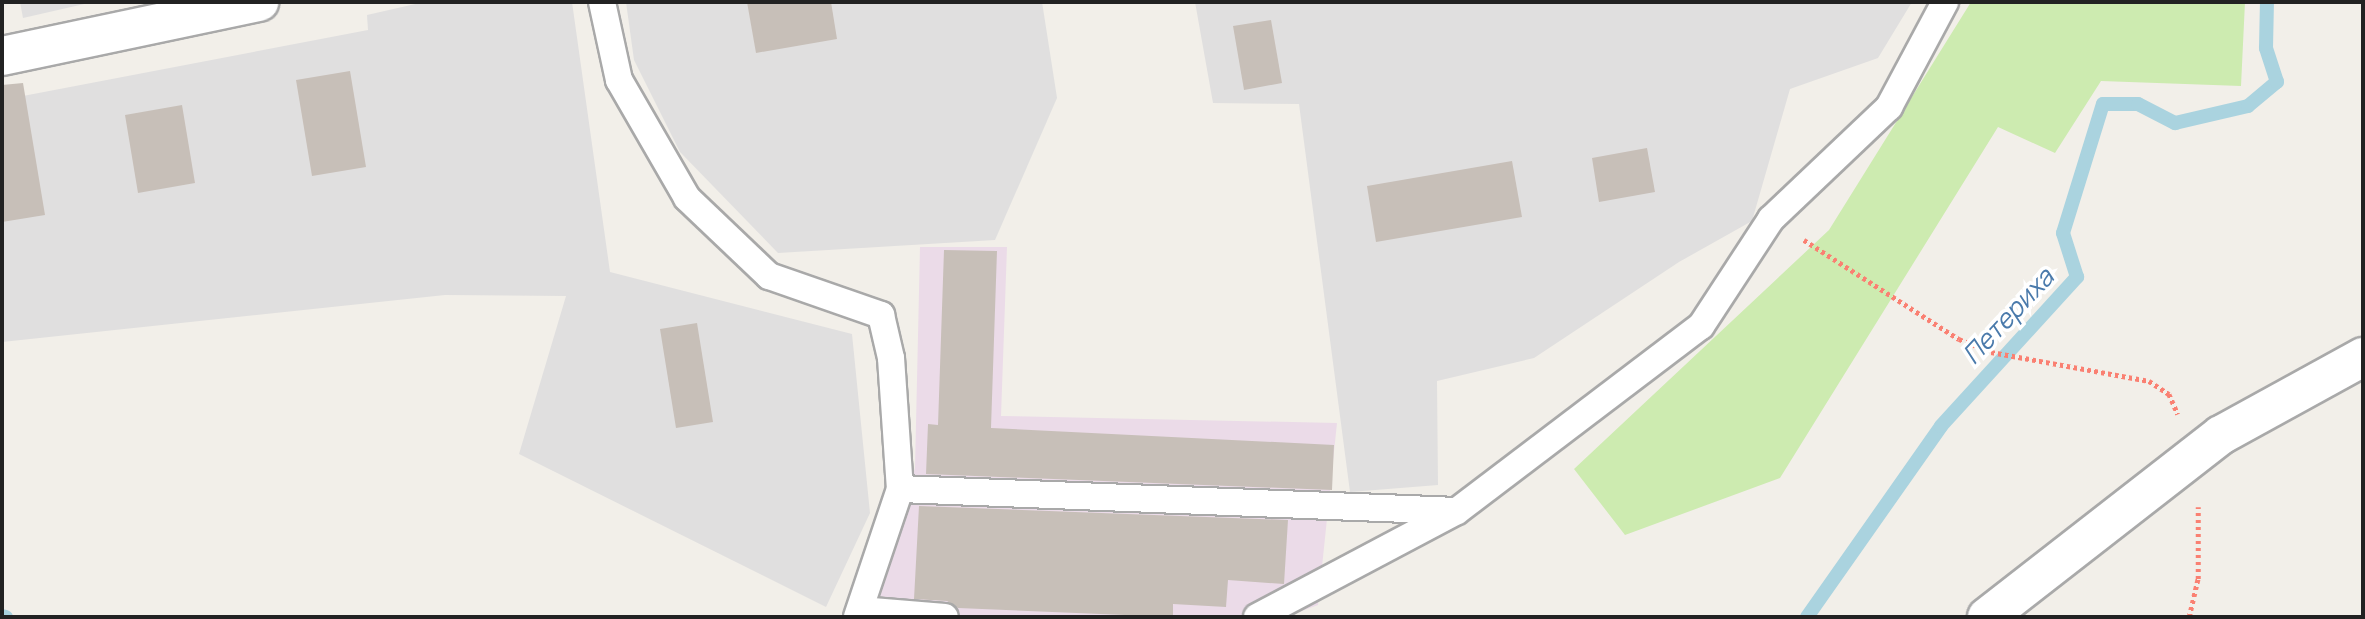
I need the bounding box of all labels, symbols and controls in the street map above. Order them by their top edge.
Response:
water label: Петериха [1956,262,2060,370]

